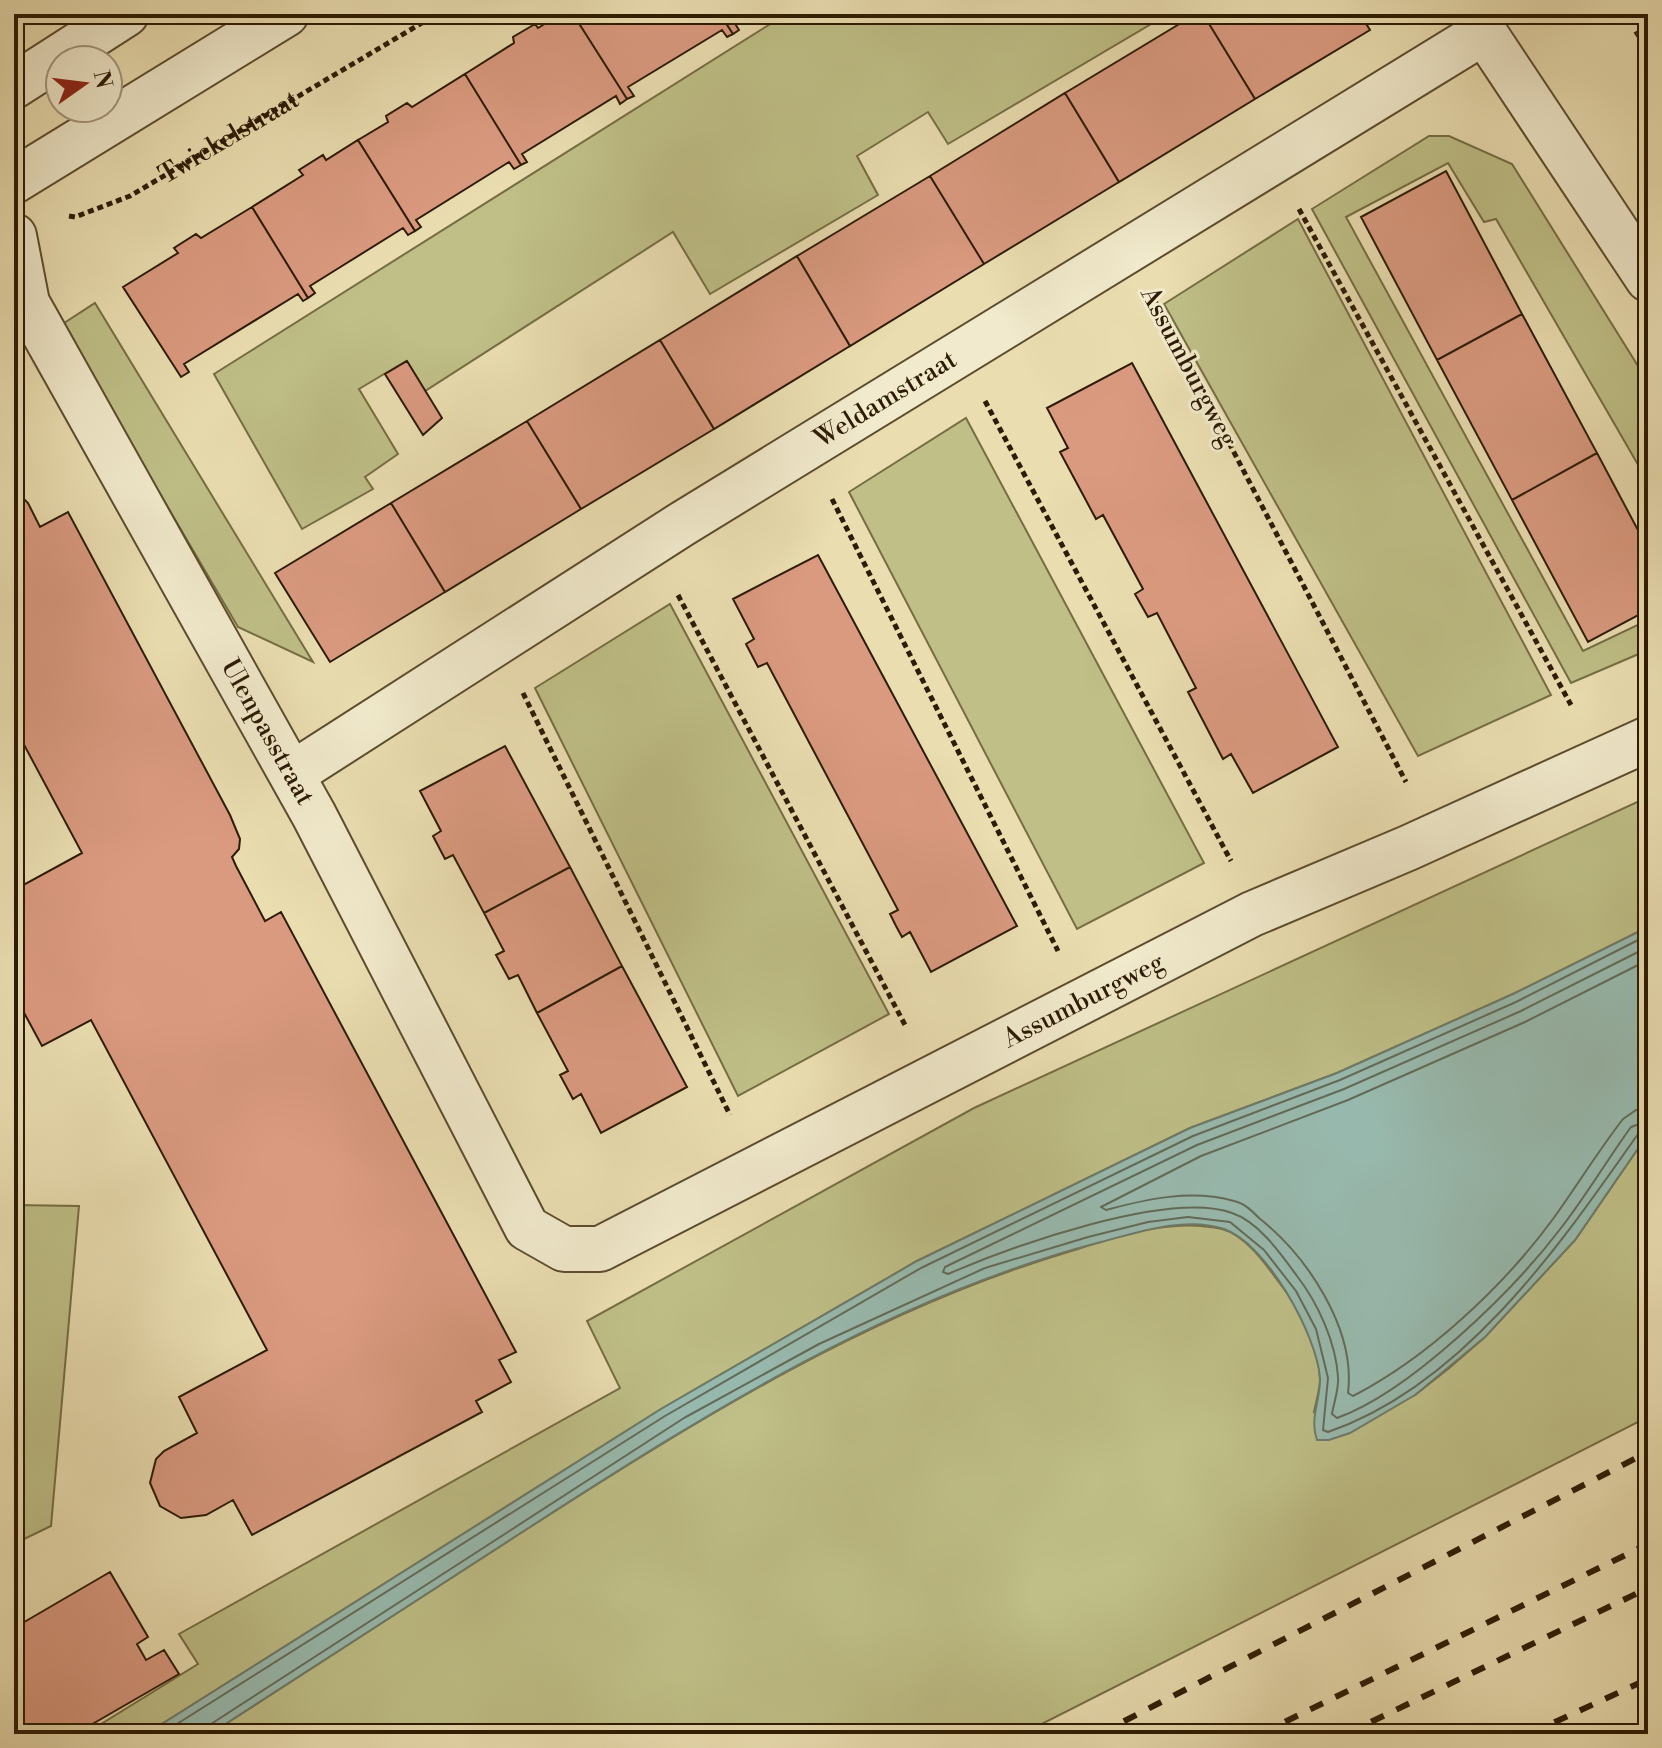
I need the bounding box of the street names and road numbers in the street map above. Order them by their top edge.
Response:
street label: Twickelstraat [153,83,305,191]
street label: Assumburgweg [1133,281,1245,453]
street label: Weldamstraat [808,343,962,455]
street label: Ulenpasstraat [214,653,321,811]
street label: Assumburgweg [997,946,1170,1056]

